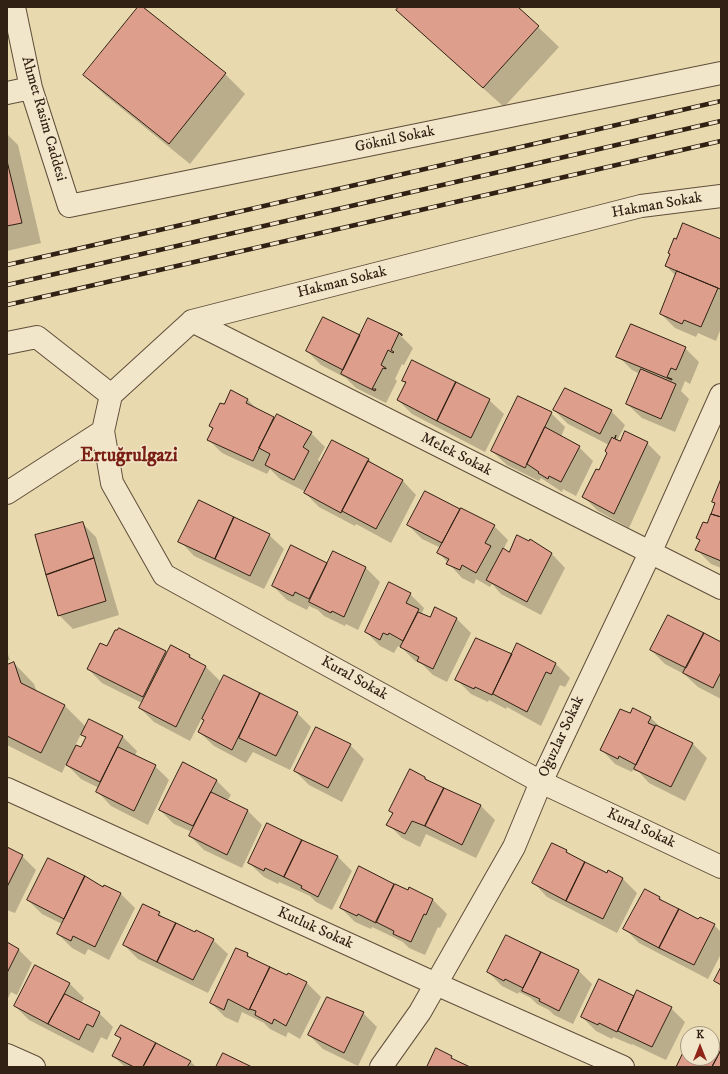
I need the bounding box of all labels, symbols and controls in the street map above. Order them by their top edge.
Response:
street label: Ahmet Rasim Caddesi [17,55,69,183]
street label: Göknil Sokak [354,123,436,157]
street label: Hakman Sokak [610,189,704,223]
street label: Hakman Sokak [295,263,389,303]
street label: Melek Sokak [417,429,495,481]
district label: Ertuğrulgazi [80,446,178,468]
street label: Kural Sokak [317,653,391,705]
street label: Oğuzlar Sokak [535,693,589,781]
street label: Kural Sokak [604,805,678,853]
street label: Kutluk Sokak [274,904,356,954]
north arrow [680,1026,720,1066]
text: K [696,1028,704,1042]

